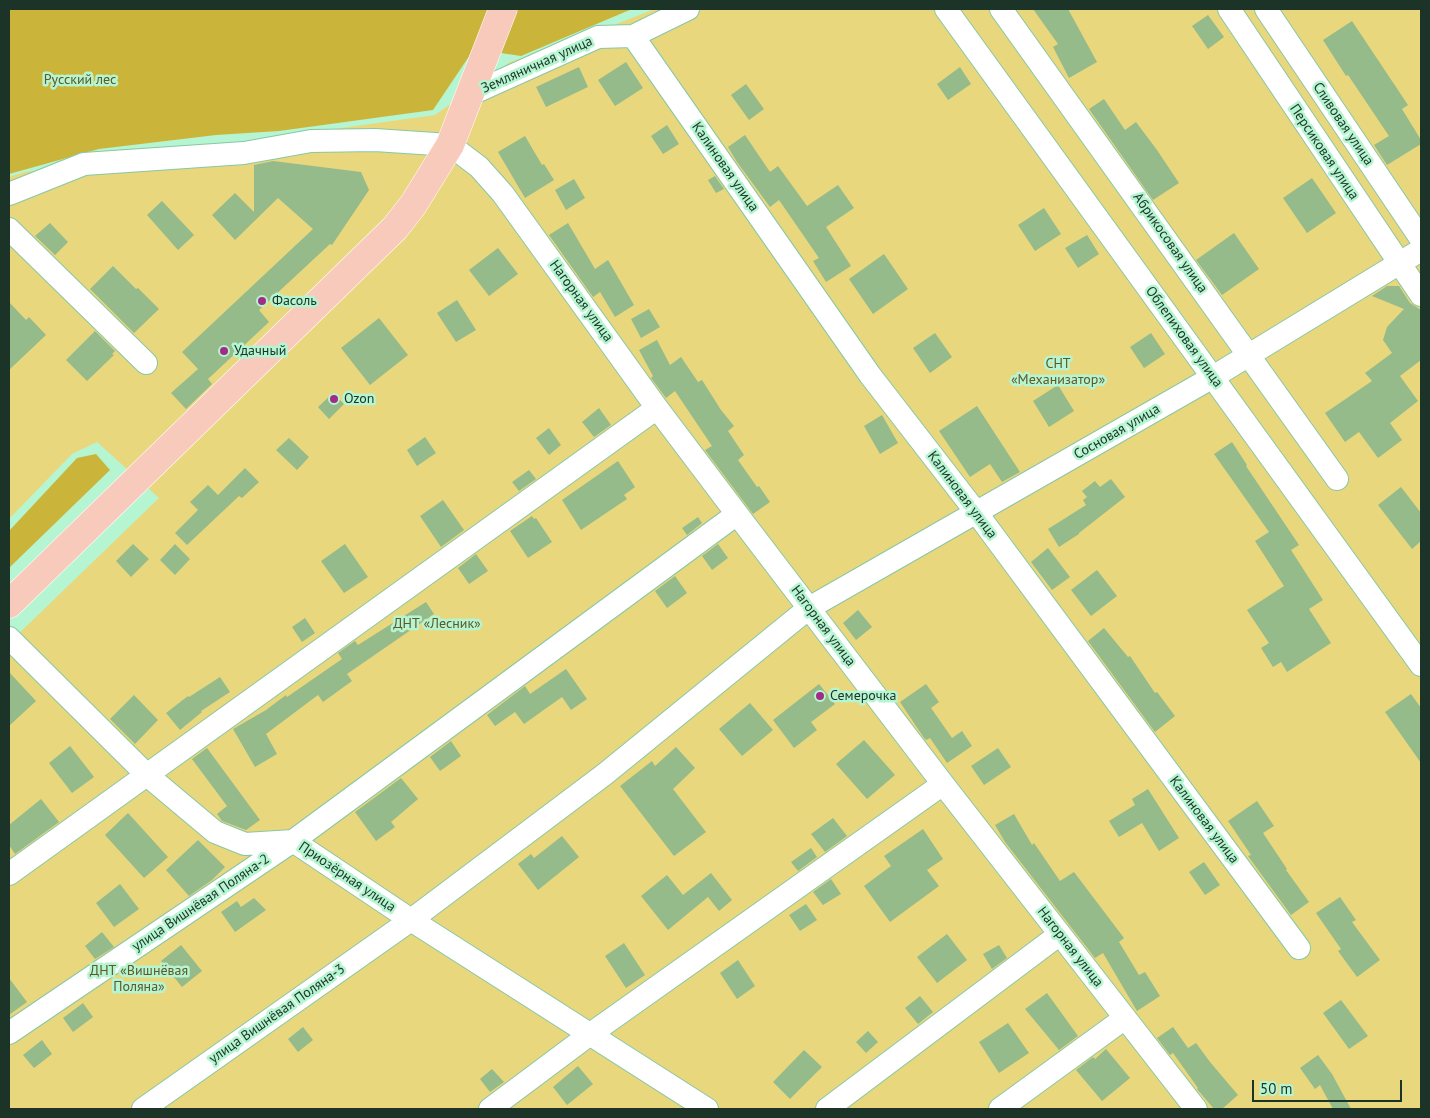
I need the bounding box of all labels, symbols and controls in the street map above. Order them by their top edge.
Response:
street label: Земляничная улица [479,33,595,97]
park label: Русский лес [44,72,116,88]
street label: Сливовая улица [1309,79,1377,169]
street label: Персиковая улица [1286,101,1362,203]
street label: Калиновая улица [688,119,762,215]
street label: Абрикосовая улица [1129,190,1211,296]
street label: Нагорная улица [546,257,616,345]
street label: Облепиховая улица [1142,283,1226,391]
place label: Фасоль [272,293,317,309]
marker: Фасоль [256,295,268,307]
place label: Удачный [234,343,286,359]
marker: Удачный [218,345,230,357]
park label: СНТ «Механизатор» [1011,356,1105,388]
place label: Ozon [344,391,374,407]
marker: Ozon [328,393,340,405]
street label: Сосновая улица [1071,401,1163,463]
street label: Калиновая улица [924,448,1000,542]
street label: Нагорная улица [787,582,859,670]
park label: ДНТ «Лесник» [393,616,481,632]
place label: Семерочка [830,688,896,704]
marker: Семерочка [814,690,826,702]
street label: Калиновая улица [1166,773,1242,867]
street label: Приозёрная улица [295,838,399,916]
street label: улица Вишнёвая Поляна-2 [129,851,273,955]
street label: Нагорная улица [1034,904,1106,990]
street label: улица Вишнёвая Поляна-3 [206,961,348,1067]
park label: ДНТ «Вишнёвая Поляна» [90,963,188,996]
scale bar [1255,1070,1405,1102]
text: 50 m [1260,1079,1293,1098]

